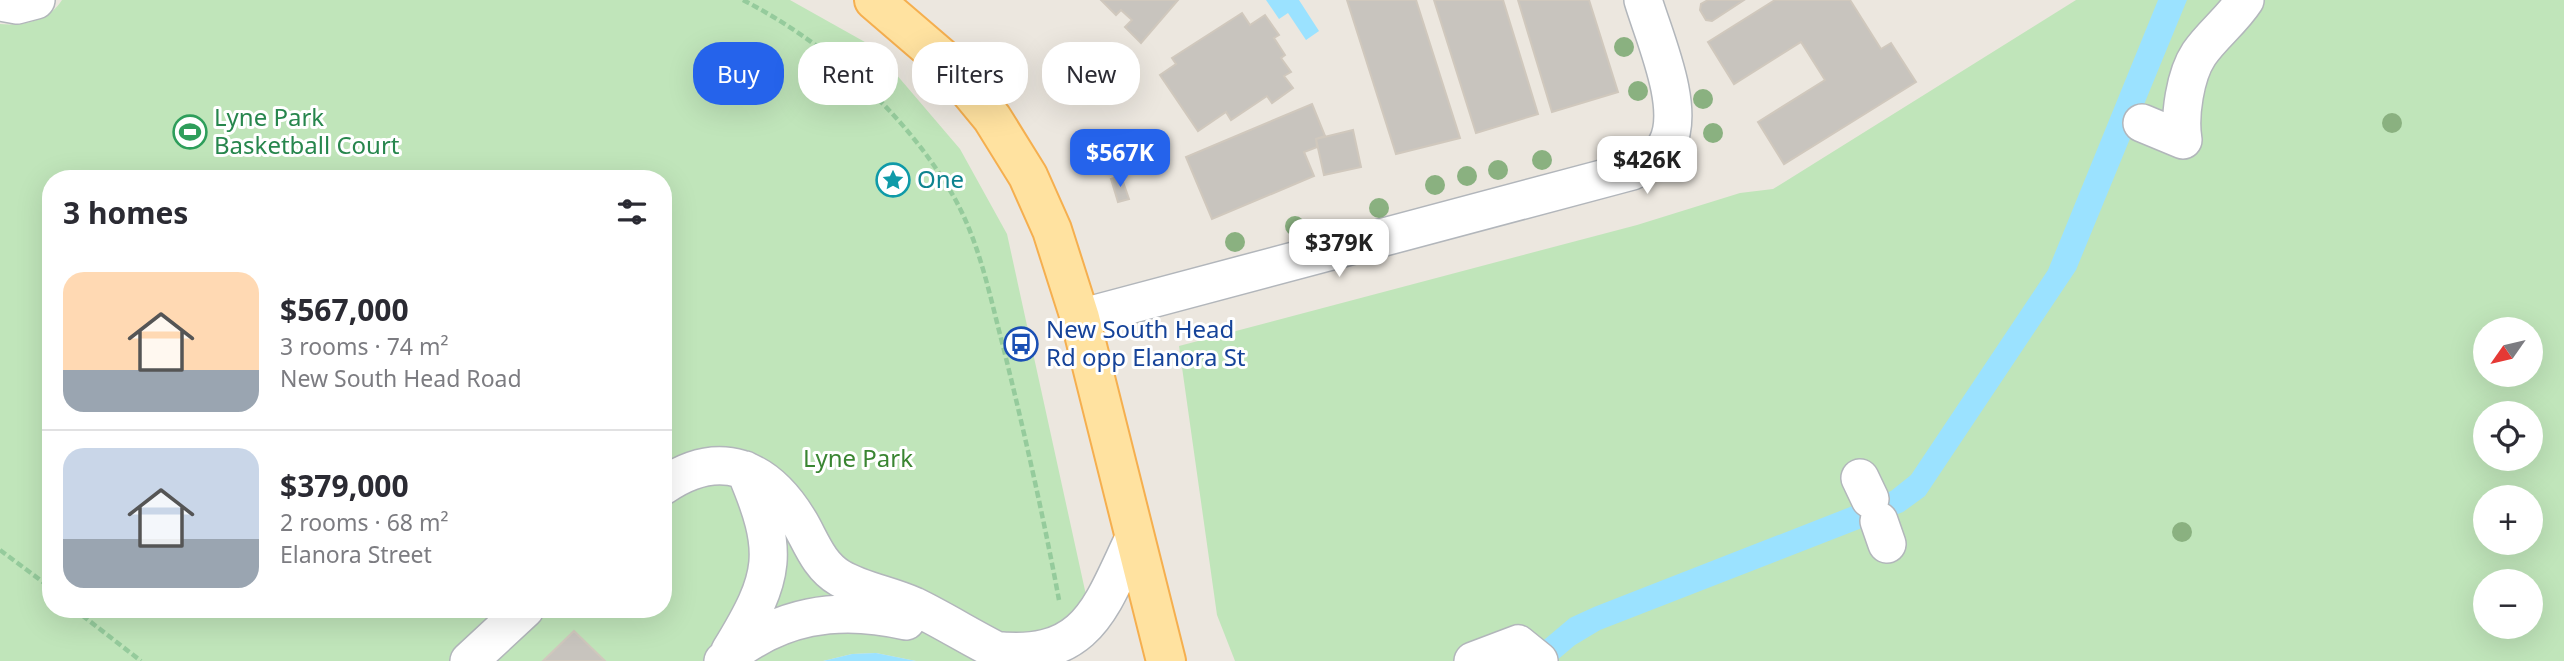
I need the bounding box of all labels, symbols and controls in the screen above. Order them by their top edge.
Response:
chip: Buy [693,42,784,105]
chip: Rent [798,42,898,105]
chip: Filters [912,42,1028,105]
chip: New [1042,42,1140,105]
place label: Lyne Park Basketball Court [214,100,400,161]
sports icon: Lyne Park Basketball Court [171,113,209,151]
pin: $567K [1071,130,1169,189]
text: $567K [1086,136,1154,168]
pin: $426K [1598,136,1696,196]
text: $426K [1613,143,1681,175]
place icon: One [874,161,912,199]
place label: One [917,162,964,195]
text: 3 homes [63,192,188,233]
icon: filters [613,193,651,231]
pin: $379K [1290,219,1388,279]
text: $379K [1305,226,1373,258]
text: $567,000 [280,289,409,330]
icon: home [119,300,203,384]
place label: New South Head Rd opp Elanora St [1046,312,1246,373]
north arrow [2473,317,2543,387]
map controls [2473,317,2543,639]
bus stop icon: New South Head Rd opp Elanora St [1002,325,1040,363]
text: 3 rooms · 74 m² [280,330,449,362]
text: New South Head Road [280,362,522,394]
button: locate [2473,401,2543,471]
park label: Lyne Park [803,441,913,474]
text: $379,000 [280,465,409,506]
icon: home [119,476,203,560]
button: + [2473,485,2543,555]
text: 2 rooms · 68 m² [280,506,449,538]
text: Elanora Street [280,538,432,570]
button: − [2473,569,2543,639]

